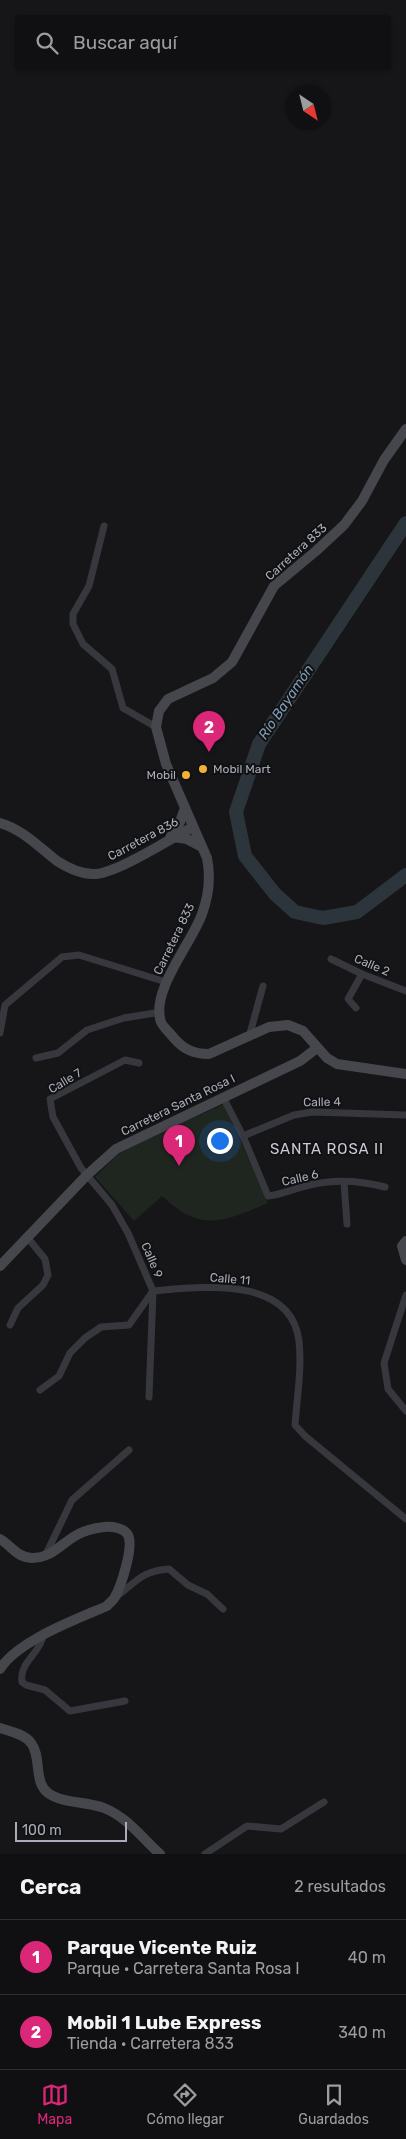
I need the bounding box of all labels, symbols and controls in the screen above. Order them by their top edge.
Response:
search box [15,15,391,70]
icon: search [33,29,61,57]
text: Buscar aquí [73,31,177,54]
north arrow [286,85,331,130]
street label: Carretera 833 [262,521,330,583]
water label: Río Bayamón [255,661,317,743]
pin: 2 [193,711,225,752]
place label: Mobil Mart [213,762,271,776]
marker: Mobil Mart [197,763,209,775]
place label: Mobil [147,768,176,782]
marker: Mobil [180,769,192,781]
street label: Carretera 836 [105,815,181,863]
street label: Carretera 833 [151,901,197,977]
street label: Calle 2 [352,951,392,979]
street label: Calle 7 [46,1066,84,1096]
street label: Carretera Santa Rosa I [119,1071,237,1139]
street label: Calle 4 [303,1095,341,1109]
pin: 1 [163,1125,195,1166]
your location [207,1128,233,1154]
district label: SANTA ROSA II [270,1140,384,1158]
street label: Calle 6 [280,1167,320,1189]
street label: Calle 9 [138,1240,166,1280]
street label: Calle 11 [209,1270,251,1288]
scale bar [15,1819,128,1842]
text: 100 m [22,1822,62,1839]
text: Cerca [20,1874,81,1899]
text: 2 resultados [294,1877,386,1896]
text: Parque Vicente Ruiz [67,1936,257,1959]
text: 1 [32,1948,40,1967]
text: 40 m [348,1948,386,1967]
text: Parque · Carretera Santa Rosa I [67,1959,300,1978]
text: Mobil 1 Lube Express [67,2011,262,2034]
text: 2 [31,2023,41,2042]
text: 340 m [338,2023,386,2042]
text: Tienda · Carretera 833 [67,2034,234,2053]
tab: Mapa [37,2081,72,2128]
tab: Cómo llegar [147,2081,224,2128]
tab: Guardados [298,2081,369,2128]

